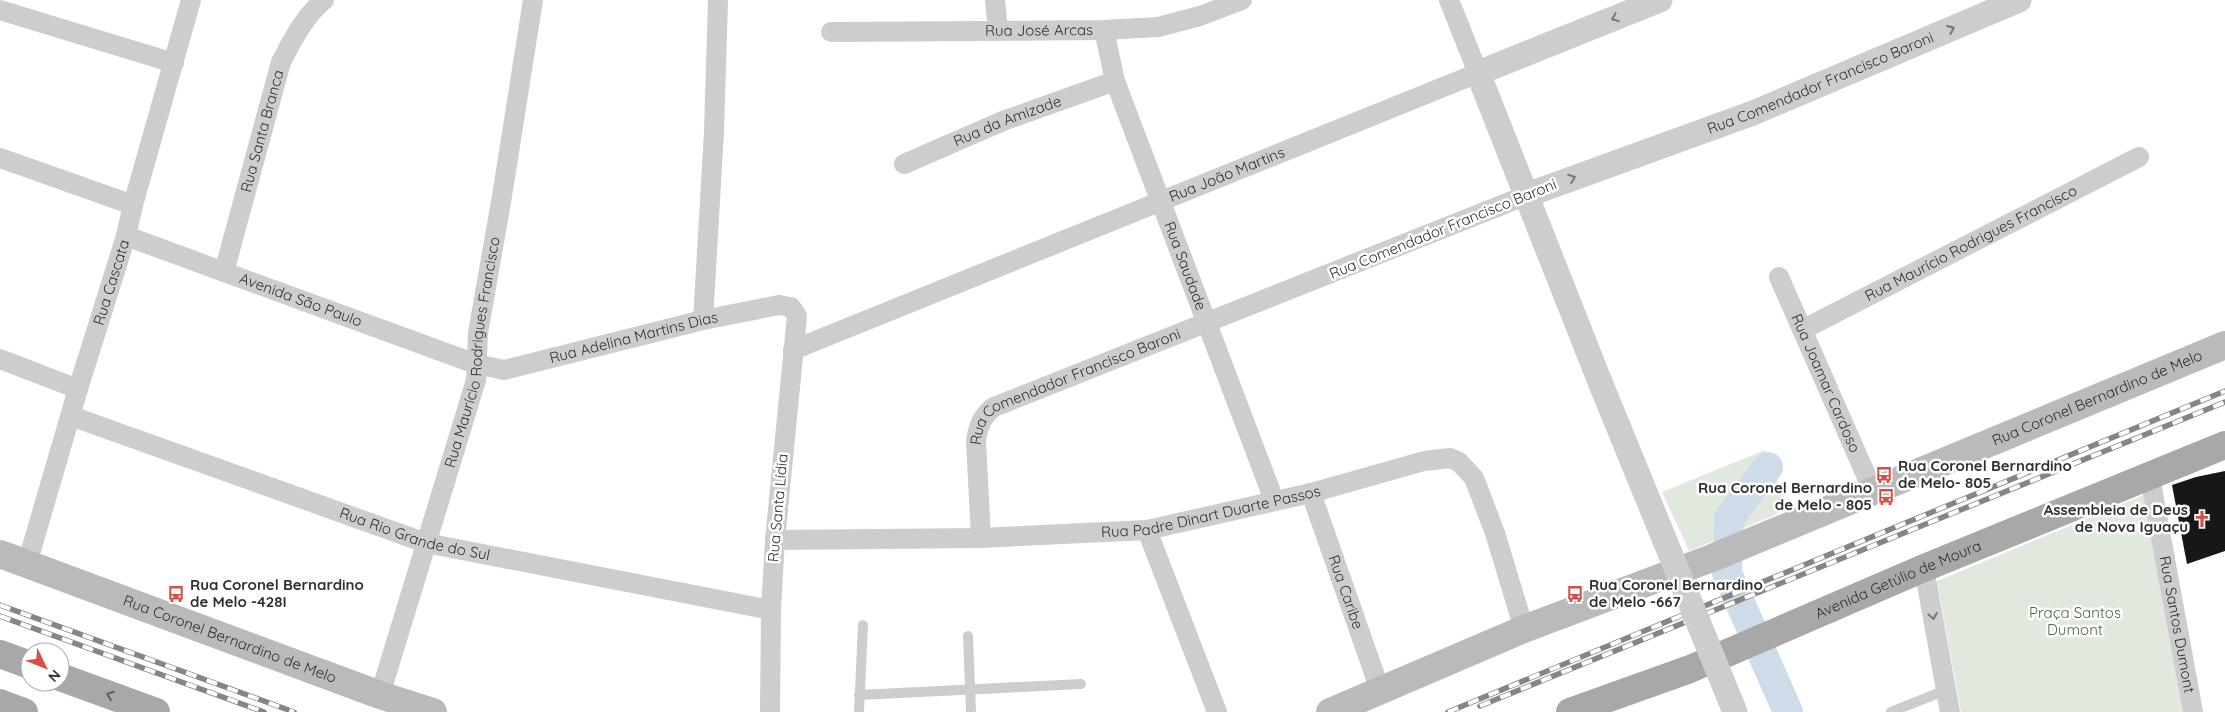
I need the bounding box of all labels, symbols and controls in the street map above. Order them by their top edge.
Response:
one-way arrow [1611,12,1620,22]
street label: Rua José Arcas [985,20,1093,40]
one-way arrow [1946,24,1955,35]
street label: Rua Comendador Francisco Baroni [1704,27,1936,138]
street label: Rua Santa Branca [236,68,287,194]
street label: Rua da Amizade [950,91,1064,150]
street label: Rua João Martins [1166,142,1287,206]
street label: Rua Comendador Francisco Baroni [1326,174,1559,283]
one-way arrow [1568,174,1576,184]
street label: Rua Maurício Rodrigues Francisco [1862,180,2080,305]
street label: Rua Saudade [1160,219,1211,313]
street label: Rua Maurício Rodrigues Francisco [440,235,504,470]
street label: Rua Cascata [89,237,133,327]
street label: Avenida São Paulo [237,268,365,331]
street label: Rua Adelina Martins Dias [547,307,720,367]
street label: Rua Joamar Cardoso [1787,311,1865,455]
street label: Rua Comendador Francisco Baroni [966,324,1183,446]
street label: Rua Coronel Bernardino de Melo [1989,345,2205,450]
street label: Rua Santa Lídia [763,453,792,563]
place label: Rua Coronel Bernardino de Melo- 805 [1898,456,2072,492]
bus stop icon: Rua Coronel Bernardino de Melo- 805 [1874,465,1894,485]
place label: Rua Coronel Bernardino de Melo - 805 [1698,478,1872,514]
street label: Rua Padre Dinart Duarte Passos [1101,481,1323,541]
bus stop icon: Rua Coronel Bernardino de Melo - 805 [1876,487,1896,507]
place label: Assembleia de Deus de Nova Iguaçu [2044,500,2188,536]
street label: Rua Rio Grande do Sul [337,503,492,564]
church icon: Assembleia de Deus de Nova Iguaçu [2192,509,2212,529]
street label: Avenida Getúlio de Moura [1812,536,1984,623]
street label: Rua Caribe [1324,552,1368,631]
street label: Rua Santos Dumont [2156,554,2199,695]
place label: Rua Coronel Bernardino de Melo -428I [190,575,364,611]
place label: Rua Coronel Bernardino de Melo -667 [1589,575,1763,611]
bus stop icon: Rua Coronel Bernardino de Melo -428I [166,584,186,604]
bus stop icon: Rua Coronel Bernardino de Melo -667 [1565,584,1585,604]
street label: Rua Coronel Bernardino de Melo [121,591,339,687]
park label: Praça Santos Dumont [2029,603,2121,639]
one-way arrow [1927,612,1938,621]
north arrow [20,642,70,692]
text: N [44,666,65,686]
one-way arrow [106,691,115,701]

